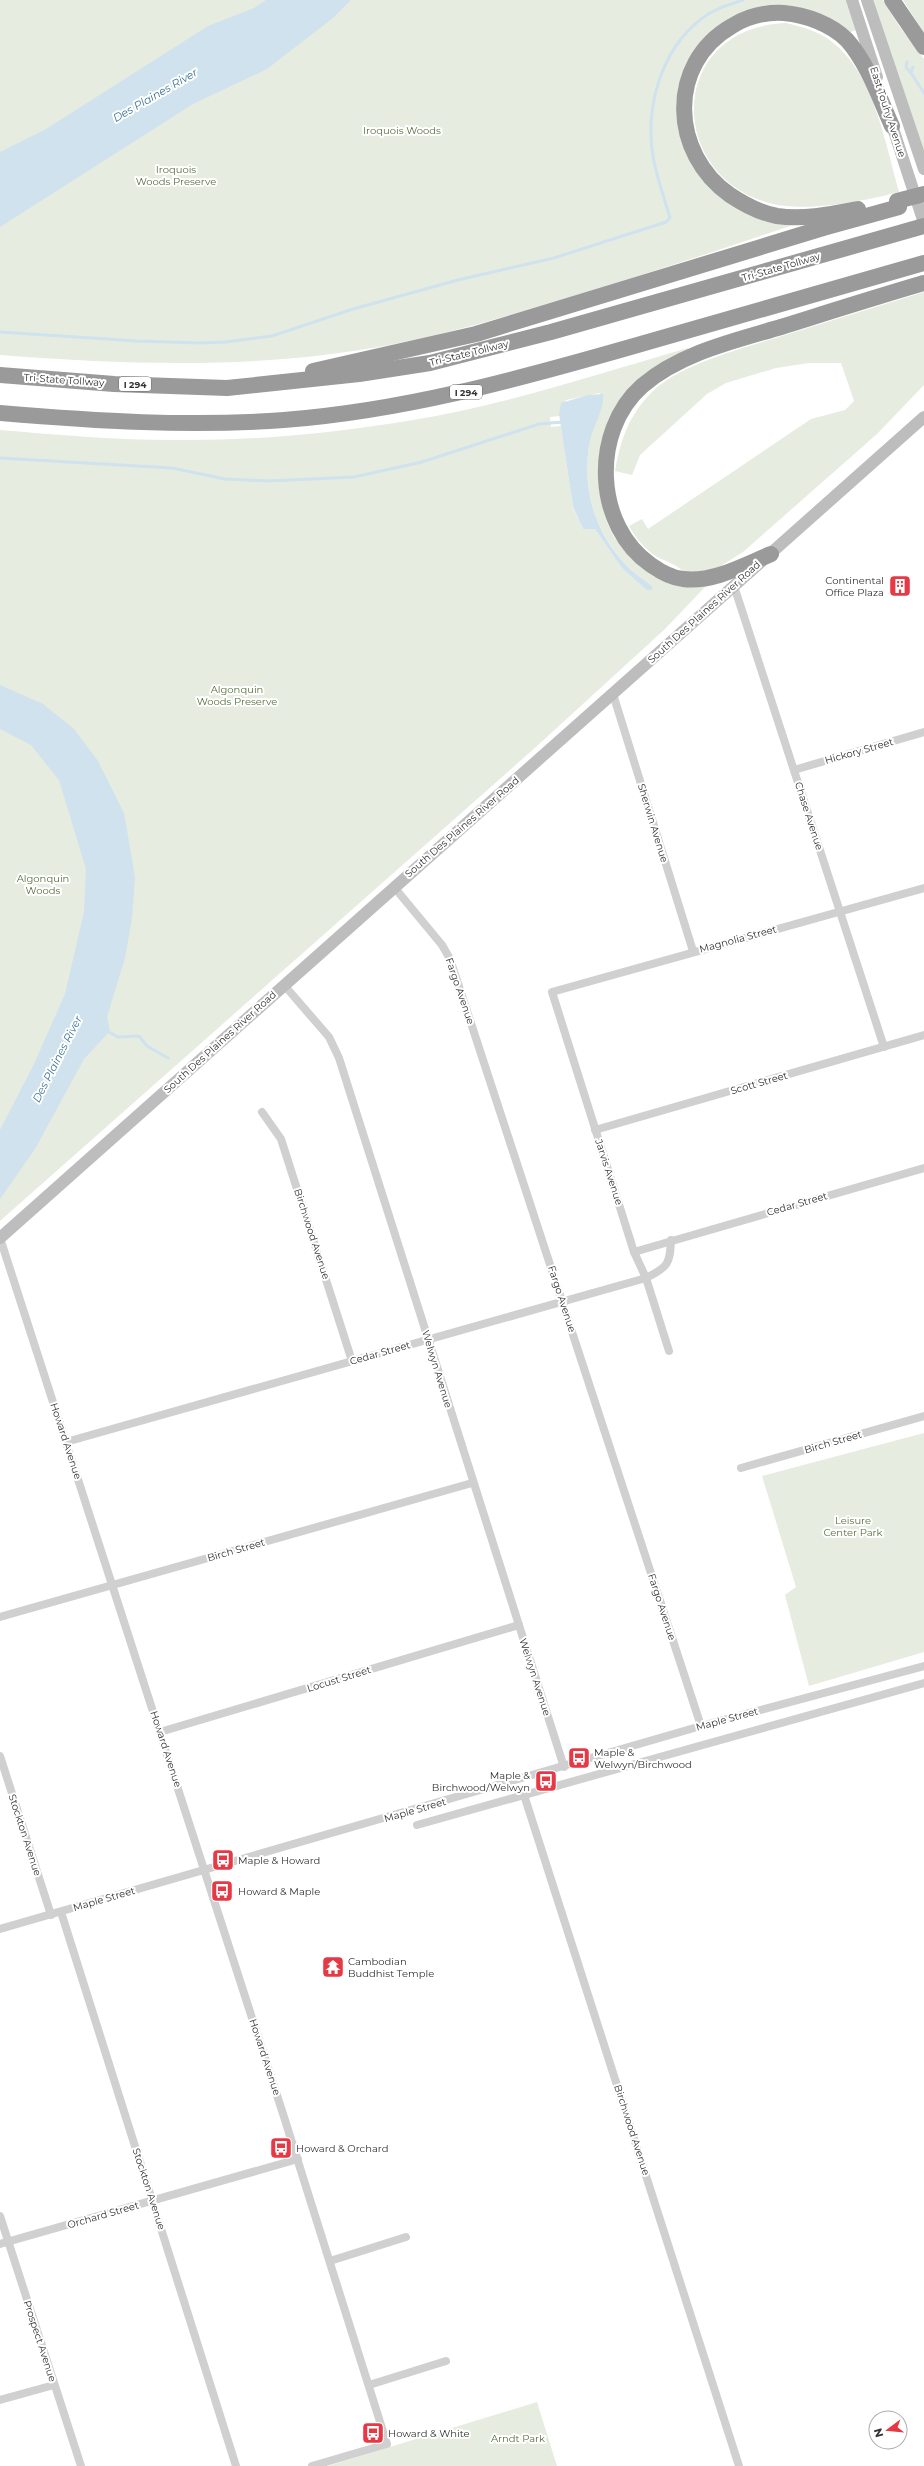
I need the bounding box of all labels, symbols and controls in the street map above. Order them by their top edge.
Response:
water label: Des Plaines River [110,65,200,125]
street label: East Touhy Avenue [867,65,909,159]
park label: Iroquois Woods [363,124,441,137]
park label: Iroquois Woods Preserve [136,163,216,188]
street label: Tri-State Tollway [740,249,822,284]
street label: Tri-State Tollway [428,337,510,369]
street label: Tri-State Tollway [23,371,105,389]
road number: I 294 [119,377,151,391]
road number: I 294 [450,385,482,399]
street label: South Des Plaines River Road [645,558,763,666]
building icon: Continental Office Plaza [887,573,913,599]
place label: Continental Office Plaza [825,574,884,599]
park label: Algonquin Woods Preserve [197,683,277,708]
street label: Hickory Street [823,735,895,767]
street label: South Des Plaines River Road [402,774,522,880]
street label: Chase Avenue [792,780,826,852]
street label: Sherwin Avenue [635,782,671,864]
park label: Algonquin Woods [17,872,69,897]
street label: Magnolia Street [698,922,778,956]
street label: Fargo Avenue [443,956,477,1026]
street label: South Des Plaines River Road [161,988,279,1096]
water label: Des Plaines River [29,1013,85,1105]
street label: Scott Street [729,1069,789,1097]
street label: Jarvis Avenue [592,1137,626,1207]
street label: Birchwood Avenue [291,1187,333,1281]
street label: Cedar Street [765,1189,829,1219]
street label: Fargo Avenue [545,1264,579,1334]
street label: Welwyn Avenue [419,1329,455,1409]
street label: Cedar Street [348,1338,412,1368]
street label: Howard Avenue [47,1401,85,1481]
street label: Birch Street [803,1428,863,1456]
park label: Leisure Center Park [823,1514,883,1539]
street label: Birch Street [206,1536,266,1564]
street label: Fargo Avenue [645,1572,679,1642]
street label: Welwyn Avenue [516,1637,554,1717]
street label: Locust Street [305,1663,373,1695]
street label: Maple Street [694,1704,760,1734]
street label: Howard Avenue [147,1709,185,1789]
bus stop icon: Maple & Welwyn/Birchwood [566,1745,592,1771]
place label: Maple & Welwyn/Birchwood [594,1746,692,1771]
bus stop icon: Maple & Birchwood/Welwyn [533,1768,559,1794]
place label: Maple & Birchwood/Welwyn [432,1769,530,1794]
street label: Stockton Avenue [6,1793,44,1877]
street label: Maple Street [383,1795,447,1825]
bus stop icon: Maple & Howard [210,1847,236,1873]
place label: Maple & Howard [238,1854,320,1867]
bus stop icon: Howard & Maple [209,1878,235,1904]
street label: Maple Street [72,1884,136,1914]
place label: Howard & Maple [238,1885,320,1898]
temple icon: Cambodian Buddhist Temple [320,1954,346,1980]
place label: Cambodian Buddhist Temple [348,1955,434,1980]
street label: Howard Avenue [246,2017,284,2097]
street label: Birchwood Avenue [611,2083,653,2177]
bus stop icon: Howard & Orchard [268,2135,294,2161]
place label: Howard & Orchard [296,2142,389,2155]
street label: Stockton Avenue [130,2147,168,2231]
street label: Orchard Street [66,2199,140,2231]
street label: Prospect Avenue [21,2299,59,2383]
north arrow [868,2410,908,2450]
bus stop icon: Howard & White [360,2420,386,2446]
place label: Howard & White [388,2427,470,2440]
text: N [870,2427,886,2439]
park label: Arndt Park [491,2432,545,2445]

